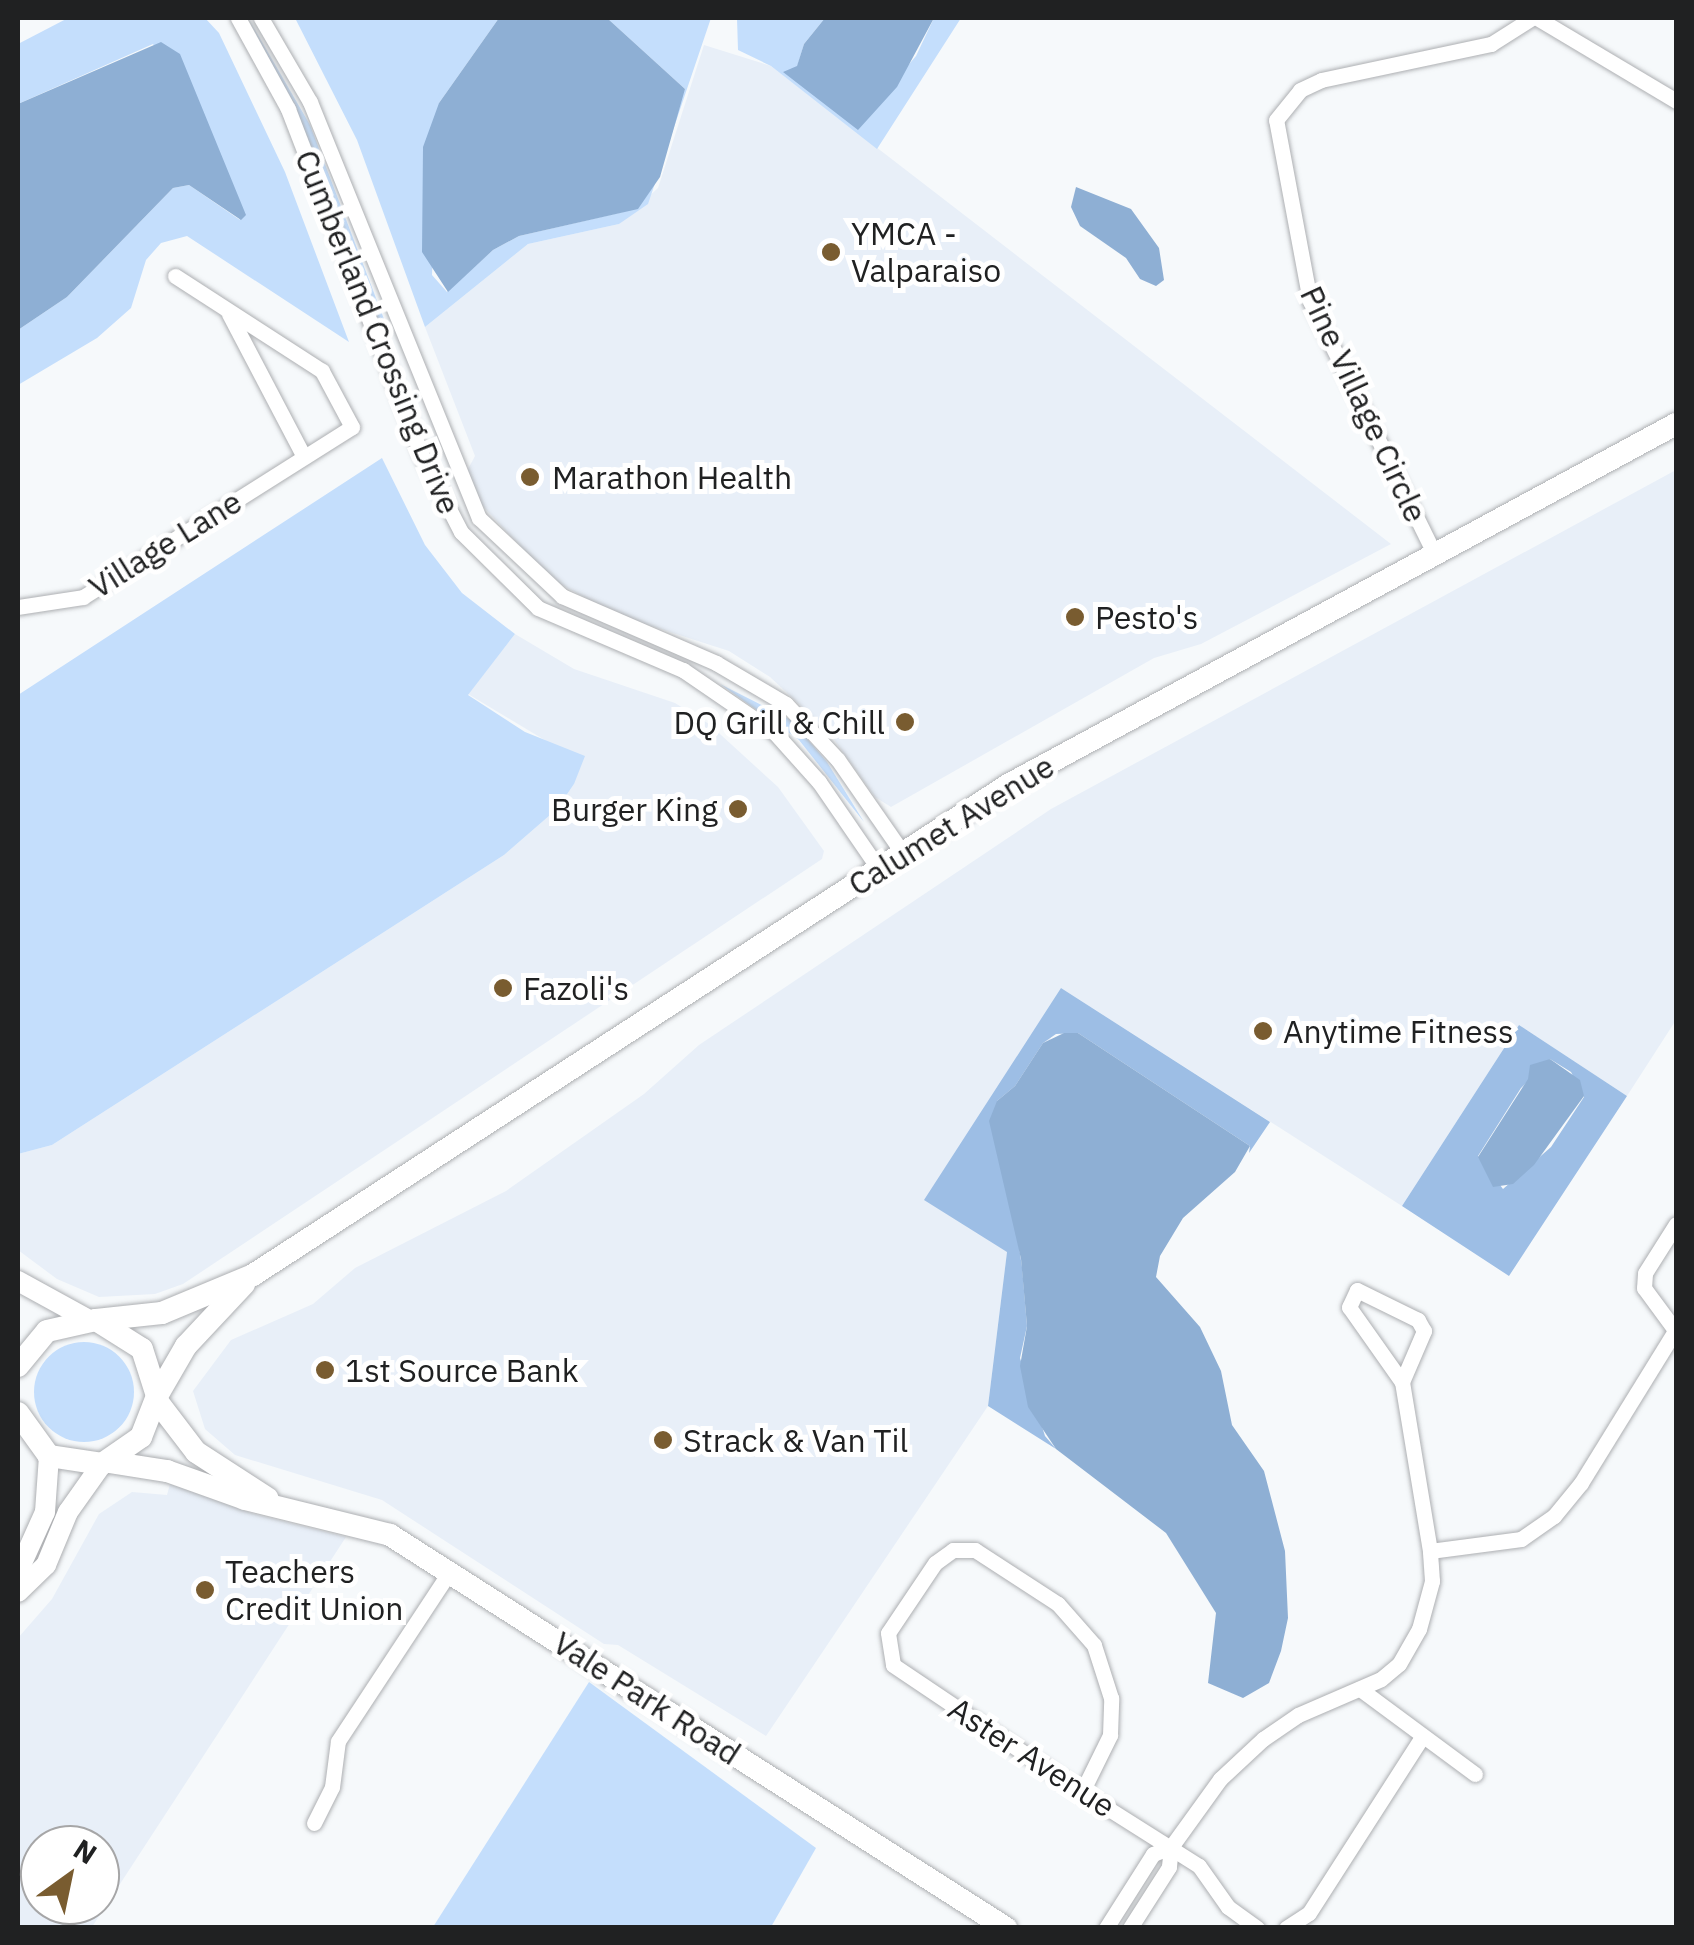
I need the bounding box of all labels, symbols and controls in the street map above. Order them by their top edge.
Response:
street label: Cumberland Crossing Drive [287,144,469,520]
place label: YMCA - Valparaiso [851,215,1001,290]
marker: YMCA - Valparaiso [820,241,842,263]
street label: Pine Village Circle [1292,280,1436,528]
place label: Marathon Health [552,458,792,496]
marker: Marathon Health [517,464,543,490]
street label: Village Lane [82,482,248,606]
place label: Pesto's [1095,598,1198,636]
marker: Pesto's [1064,606,1086,628]
place label: DQ Grill & Chill [673,703,885,741]
marker: DQ Grill & Chill [894,711,916,733]
street label: Calumet Avenue [841,746,1061,904]
place label: Burger King [551,790,718,828]
marker: Burger King [727,798,749,820]
place label: Fazoli's [523,969,629,1007]
marker: Fazoli's [492,977,514,999]
place label: Anytime Fitness [1283,1012,1514,1050]
marker: Anytime Fitness [1252,1020,1274,1042]
place label: 1st Source Bank [345,1351,579,1389]
marker: 1st Source Bank [314,1359,336,1381]
place label: Strack & Van Til [683,1421,908,1459]
marker: Strack & Van Til [652,1429,674,1451]
place label: Teachers Credit Union [225,1553,403,1628]
marker: Teachers Credit Union [194,1579,216,1601]
street label: Vale Park Road [546,1623,748,1773]
street label: Aster Avenue [942,1689,1122,1825]
north arrow [20,1825,120,1925]
text: N [67,1830,104,1872]

